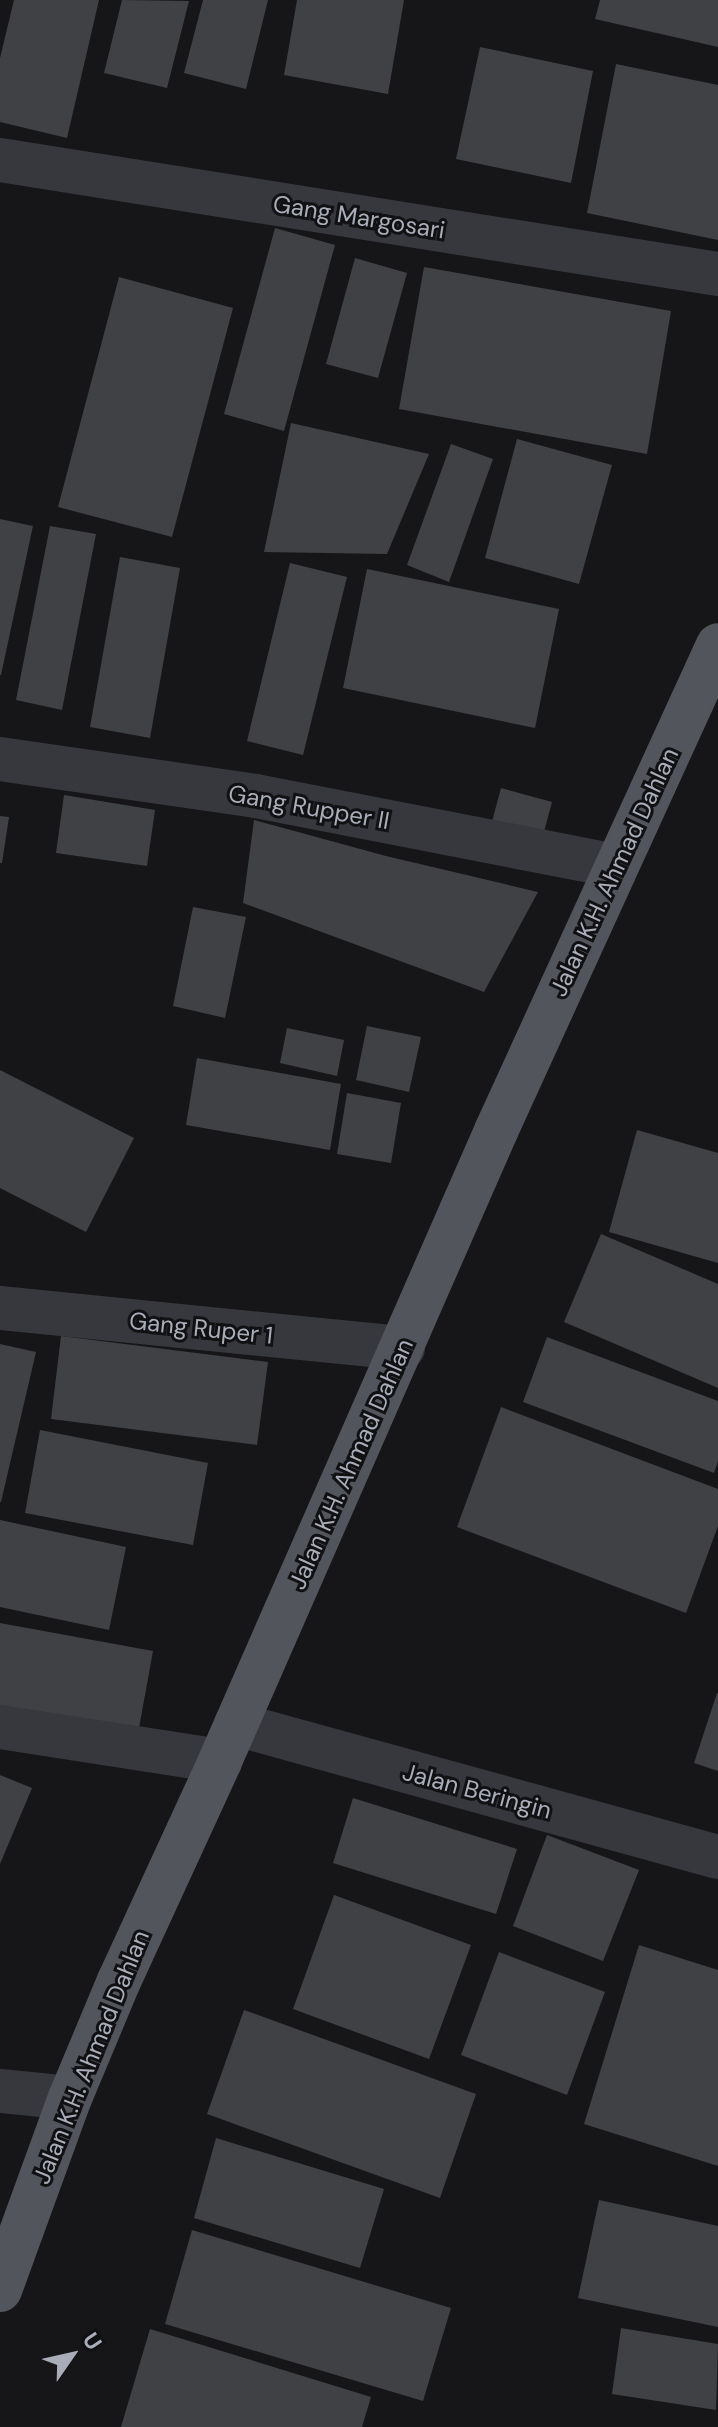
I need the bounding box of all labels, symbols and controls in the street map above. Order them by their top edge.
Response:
street label: Gang Margosari [271,189,447,245]
street label: Jalan K.H. Ahmad Dahlan [544,743,684,1001]
street label: Gang Rupper II [226,779,392,835]
street label: Gang Ruper 1 [128,1306,274,1350]
street label: Jalan K.H. Ahmad Dahlan [283,1334,419,1594]
street label: Jalan Beringin [399,1757,555,1825]
street label: Jalan K.H. Ahmad Dahlan [27,1926,155,2188]
north arrow [32,2315,112,2395]
text: U [76,2327,109,2356]

